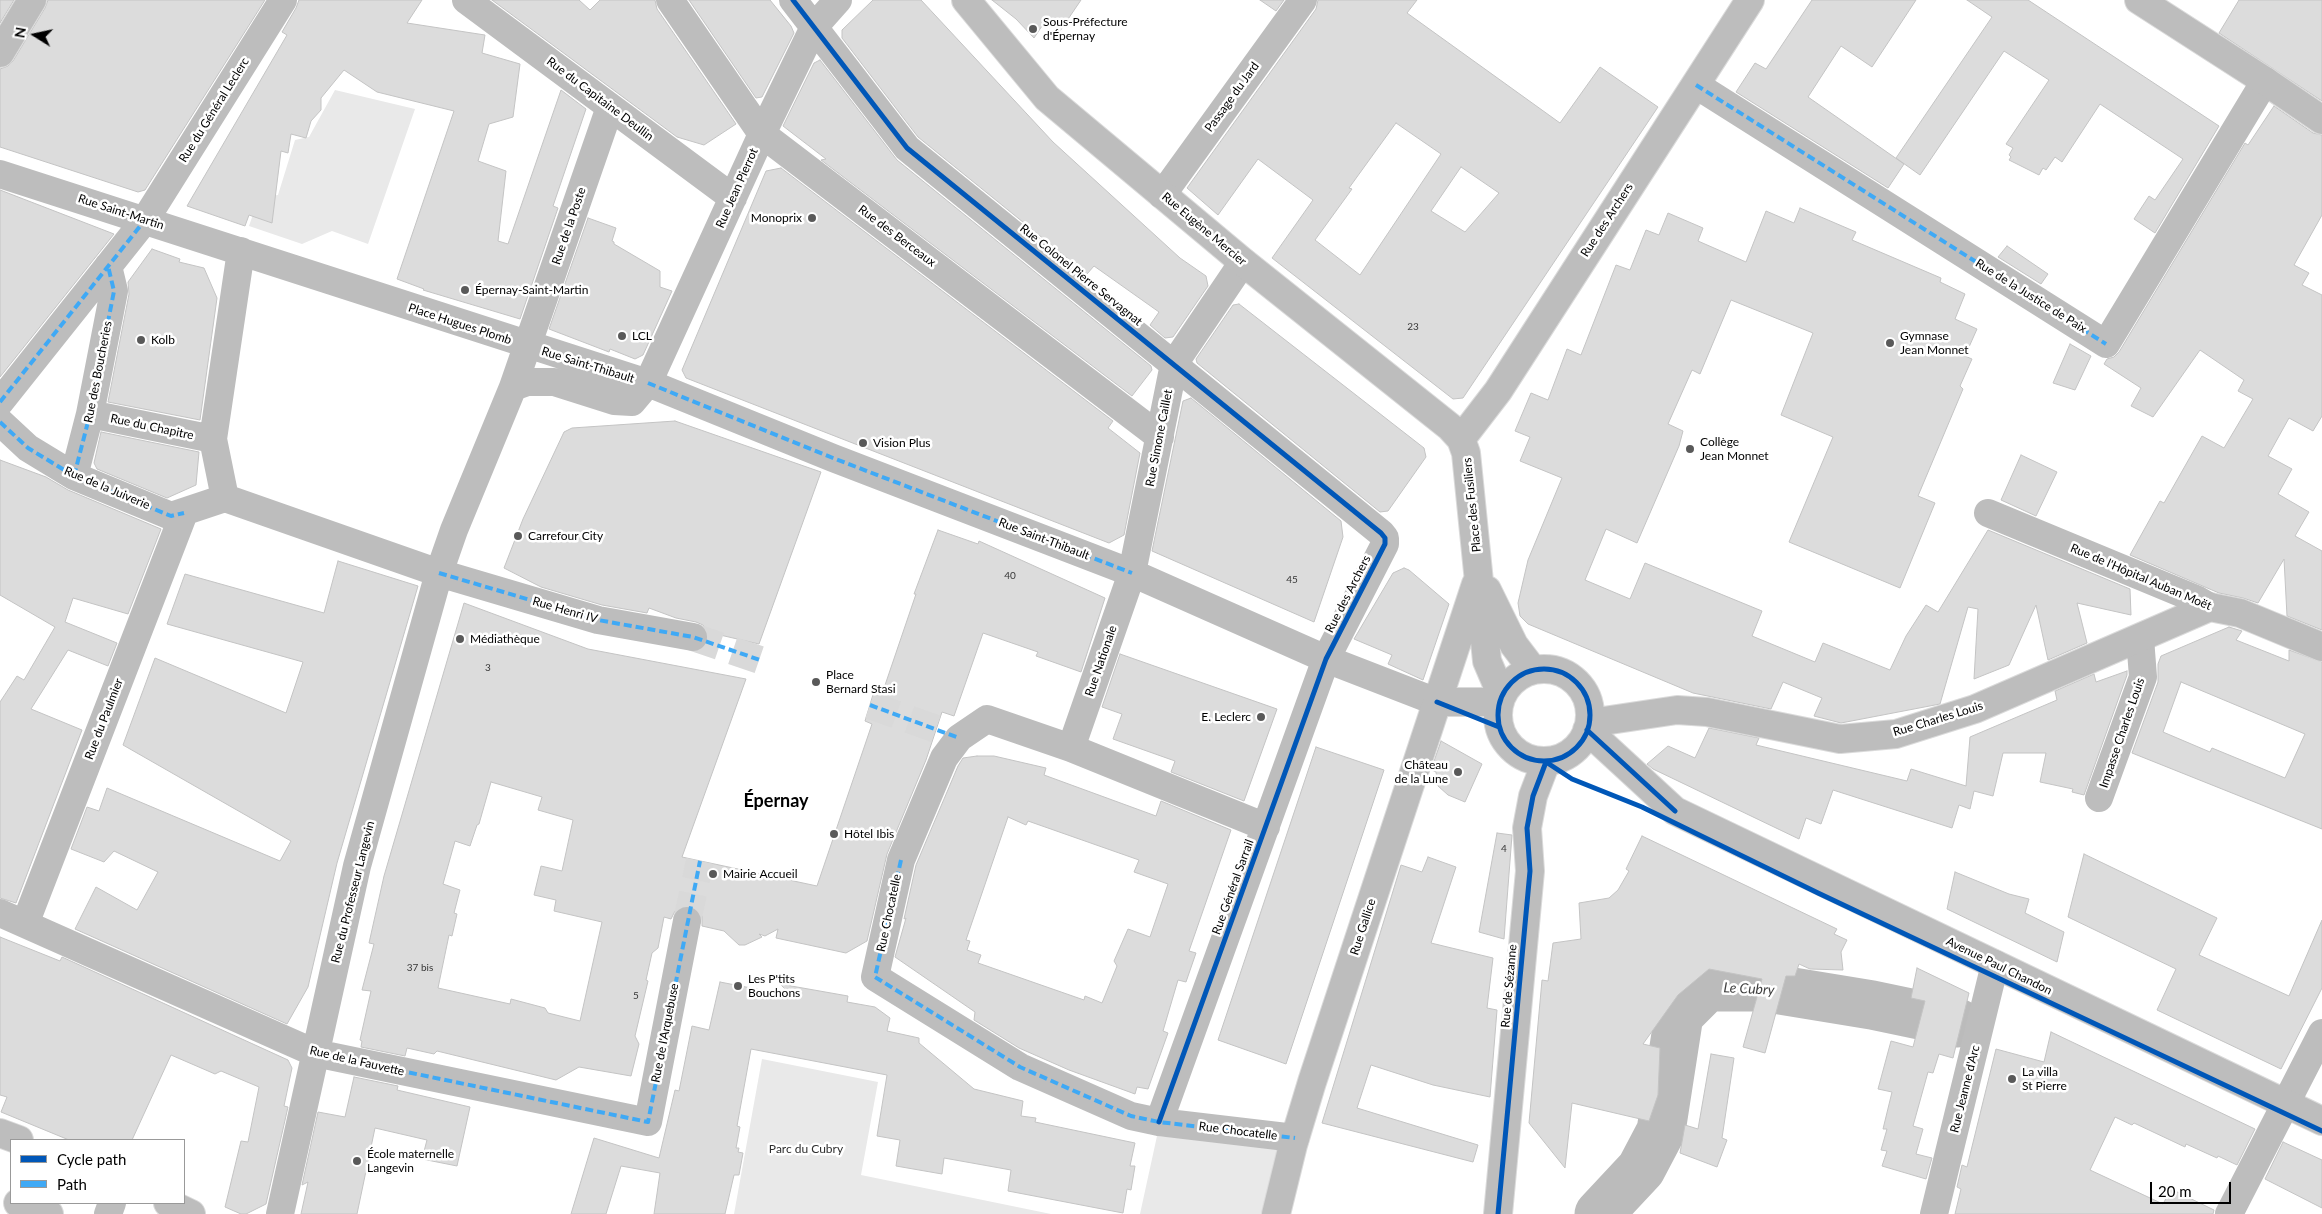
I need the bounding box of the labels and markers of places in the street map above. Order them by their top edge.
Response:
place label: Sous-Préfecture d'Épernay [1043,15,1128,43]
marker: Sous-Préfecture d'Épernay [1027,23,1039,35]
place label: Monoprix [751,211,802,225]
marker: Monoprix [806,212,818,224]
place label: Épernay-Saint-Martin [475,283,588,297]
marker: Épernay-Saint-Martin [459,284,471,296]
place label: LCL [632,329,652,343]
place label: Gymnase Jean Monnet [1900,329,1969,357]
marker: LCL [616,330,628,342]
place label: Kolb [151,333,175,347]
marker: Kolb [135,334,147,346]
marker: Gymnase Jean Monnet [1884,337,1896,349]
place label: Collège Jean Monnet [1700,435,1769,463]
place label: Vision Plus [873,436,931,450]
marker: Vision Plus [857,437,869,449]
marker: Collège Jean Monnet [1684,443,1696,455]
place label: Carrefour City [528,529,603,543]
marker: Carrefour City [512,530,524,542]
place label: Médiathèque [470,632,540,646]
marker: Médiathèque [454,633,466,645]
place label: Place Bernard Stasi [826,668,896,696]
marker: Place Bernard Stasi [810,676,822,688]
place label: E. Leclerc [1201,710,1251,724]
marker: E. Leclerc [1255,711,1267,723]
place label: Château de la Lune [1394,758,1448,786]
marker: Château de la Lune [1452,766,1464,778]
place label: Hôtel Ibis [844,827,894,841]
marker: Hôtel Ibis [828,828,840,840]
place label: Mairie Accueil [723,867,798,881]
marker: Mairie Accueil [707,868,719,880]
place label: Les P'tits Bouchons [748,972,800,1000]
marker: Les P'tits Bouchons [732,980,744,992]
place label: La villa St Pierre [2022,1065,2067,1093]
marker: La villa St Pierre [2006,1073,2018,1085]
place label: École maternelle Langevin [367,1147,454,1175]
marker: École maternelle Langevin [351,1155,363,1167]

